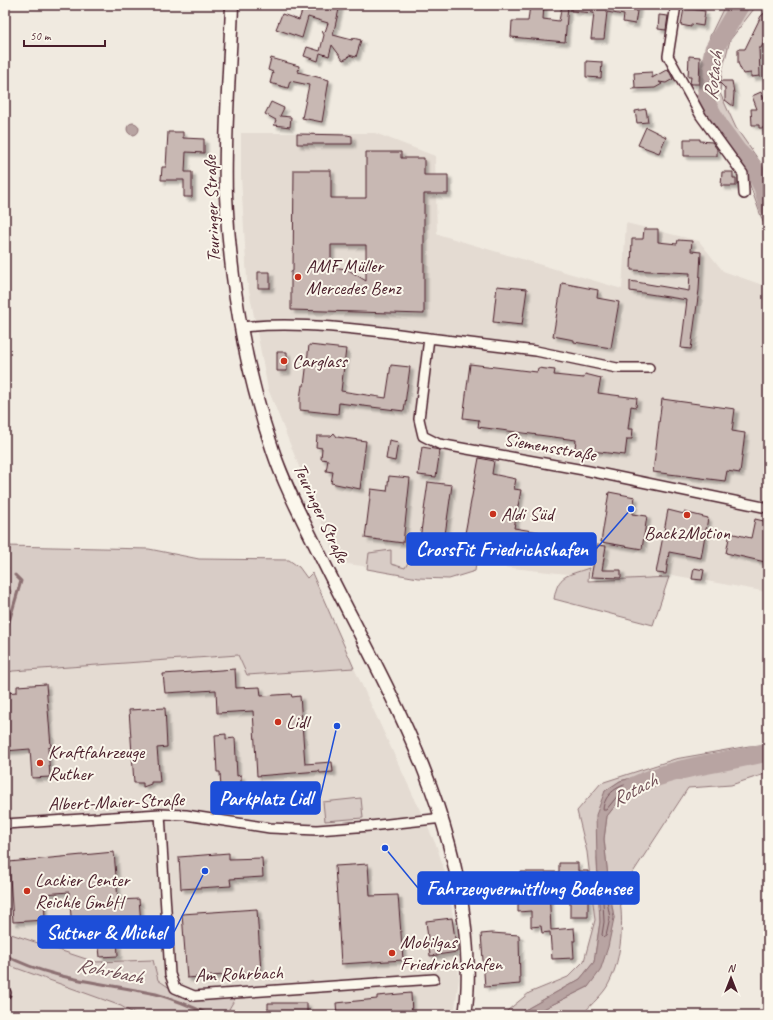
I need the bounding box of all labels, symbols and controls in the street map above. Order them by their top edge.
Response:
scale bar [24,22,105,48]
text: 50 m [30,28,52,44]
water label: Rotach [698,49,729,102]
street label: Teuringer Straße [198,153,226,263]
place label: AMF Müller Mercedes Benz [306,254,402,300]
marker: AMF Müller Mercedes Benz [293,272,303,282]
place label: Carglass [292,349,348,373]
marker: Carglass [279,356,289,366]
street label: Siemensstraße [502,427,600,467]
street label: Teuringer Straße [287,459,355,568]
place label: Aldi Süd [501,502,557,526]
marker: Aldi Süd [488,509,498,519]
marker: Back2Motion [682,510,692,520]
place label: Back2Motion [644,521,730,545]
callout: CrossFit Friedrichshafen [407,533,596,565]
text: CrossFit Friedrichshafen [416,537,589,562]
place label: Lidl [286,710,312,734]
marker: Lidl [273,717,283,727]
place label: Kraftfahrzeuge Ruther [48,740,146,786]
marker: Kraftfahrzeuge Ruther [35,758,45,768]
water label: Rotach [607,767,663,812]
callout: Parkplatz Lidl [211,782,320,814]
text: Parkplatz Lidl [219,786,316,811]
street label: Albert-Maier-Straße [48,788,186,816]
place label: Lackier Center Reichle GmbH [35,868,131,914]
callout: Fahrzeugvermittlung Bodensee [418,872,639,904]
text: Fahrzeugvermittlung Bodensee [426,876,634,901]
marker: Lackier Center Reichle GmbH [22,886,32,896]
callout: Suttner & Michel [38,916,174,948]
text: Suttner & Michel [46,920,169,945]
place label: Mobilgas Friedrichshafen [400,930,504,976]
marker: Mobilgas Friedrichshafen [387,948,397,958]
water label: Rohrbach [75,952,147,990]
north arrow [711,958,751,998]
street label: Am Rohrbach [195,960,284,988]
text: N [728,961,737,975]

